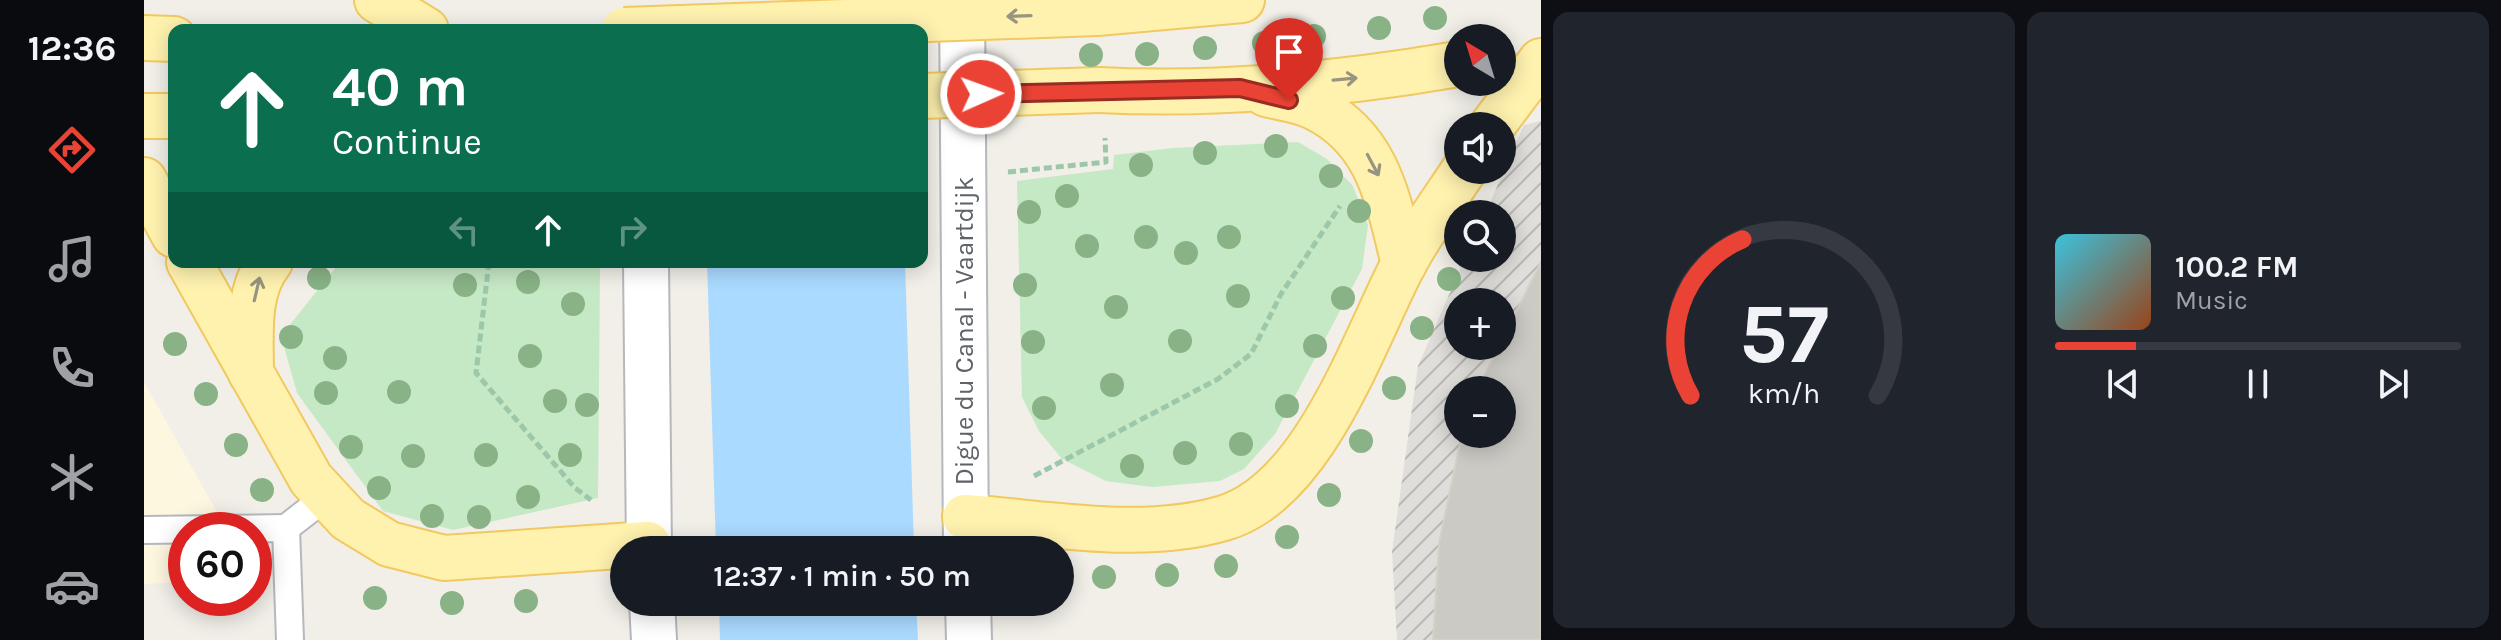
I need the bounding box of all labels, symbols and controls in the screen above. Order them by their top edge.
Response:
one-way arrow [1006,8,1033,23]
pin [1255,18,1323,100]
north arrow [1444,24,1516,96]
map controls [1444,24,1516,448]
text: 12:36 [28,27,116,69]
icon: arrive [1267,30,1311,74]
position arrow [939,52,1023,136]
text: 40 m [332,54,468,119]
icon: ahead [200,56,304,160]
one-way arrow [1331,71,1358,86]
button: sound [1444,112,1516,184]
text: Continue [332,121,482,163]
icon: directions [44,122,100,178]
one-way arrow [1366,153,1382,176]
street label: Digue du Canal - Vaartdijk [949,177,980,485]
button: search [1444,200,1516,272]
icon: left [442,208,486,252]
icon: ahead [526,208,570,252]
icon: right [610,208,654,252]
icon: music [44,231,100,287]
text: 100.2 FM [2175,249,2298,285]
one-way arrow [251,277,266,303]
text: Music [2175,285,2248,316]
text: 57 [1739,286,1829,383]
button: + [1444,288,1516,360]
icon: phone [44,340,100,396]
icon: previous [2101,362,2145,406]
icon: pause [2236,362,2280,406]
icon: next [2371,362,2415,406]
button: − [1444,376,1516,448]
text: km/h [1748,377,1820,410]
icon: climate [44,449,100,505]
speed limit sign: 60 [168,512,272,616]
icon: car [44,558,100,614]
text: 12:37 · 1 min · 50 m [713,558,971,594]

